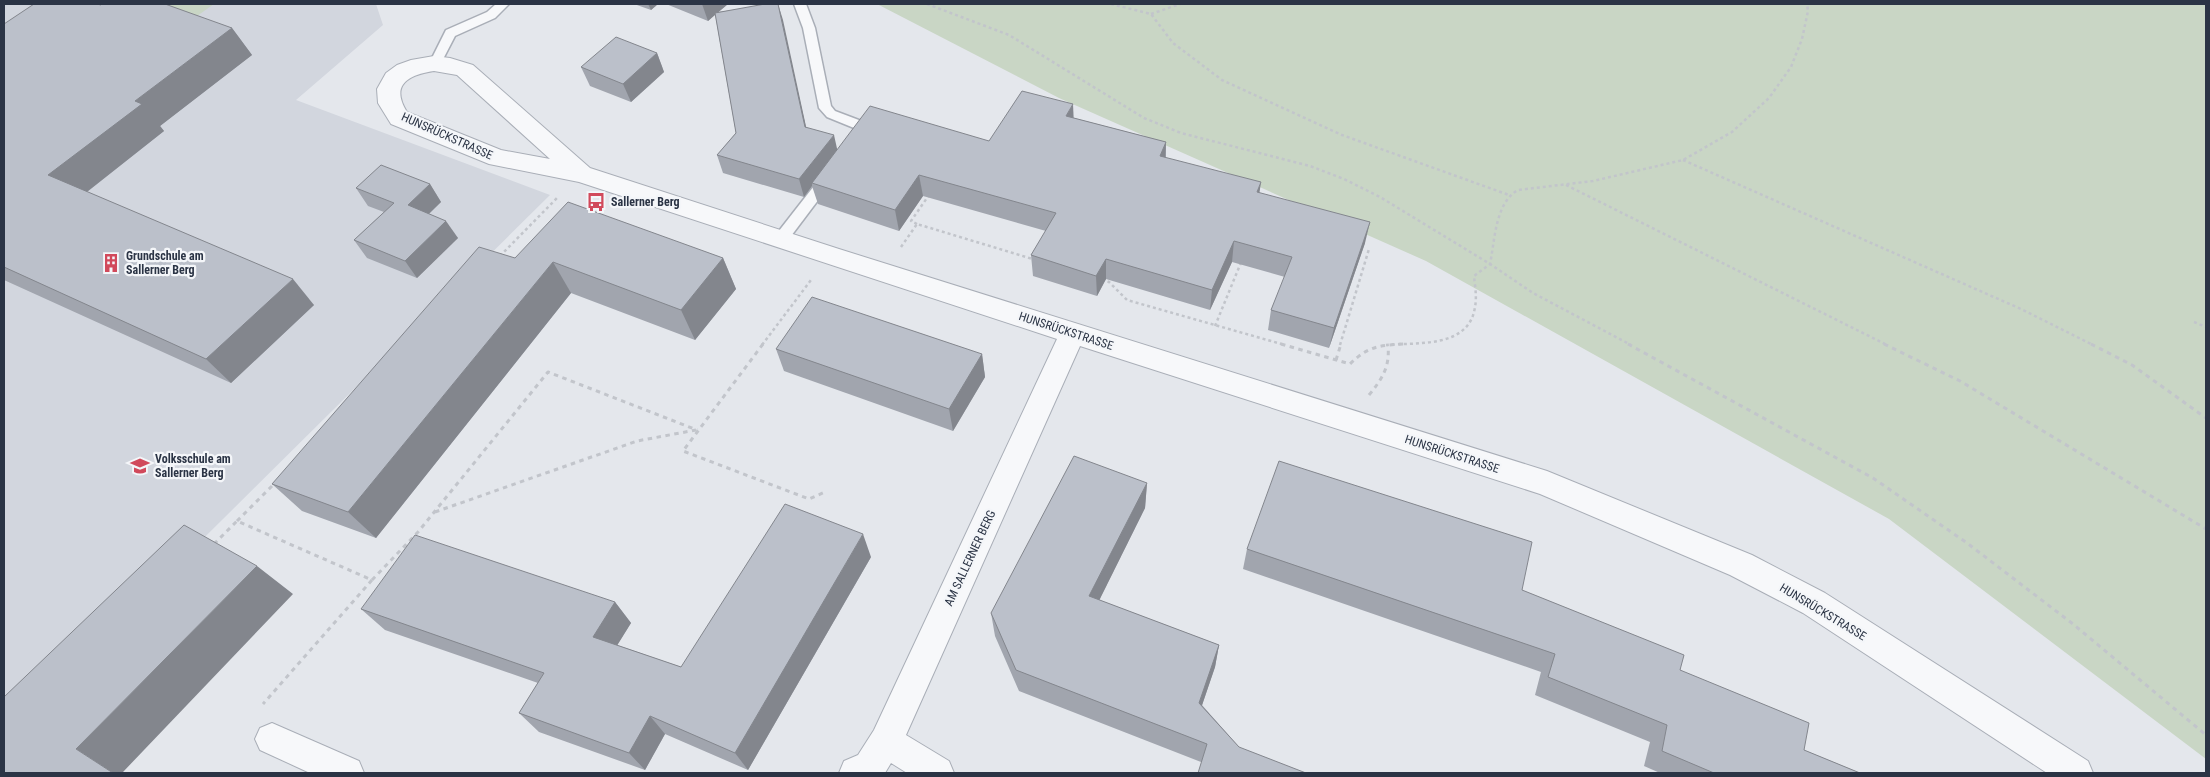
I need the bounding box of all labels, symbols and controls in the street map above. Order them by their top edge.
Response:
street label: HUNSRÜCKSTRASSE [399,109,495,162]
bus stop icon: Sallerner Berg [585,191,607,213]
place label: Sallerner Berg [611,195,680,209]
place label: Grundschule am Sallerner Berg [126,249,204,277]
building icon: Grundschule am Sallerner Berg [100,252,122,274]
street label: HUNSRÜCKSTRASSE [1017,308,1115,353]
street label: HUNSRÜCKSTRASSE [1403,431,1501,476]
place label: Volksschule am Sallerner Berg [155,452,231,480]
school or university icon: Volksschule am Sallerner Berg [129,455,151,477]
street label: AM SALLERNER BERG [942,508,998,608]
street label: HUNSRÜCKSTRASSE [1777,580,1869,643]

